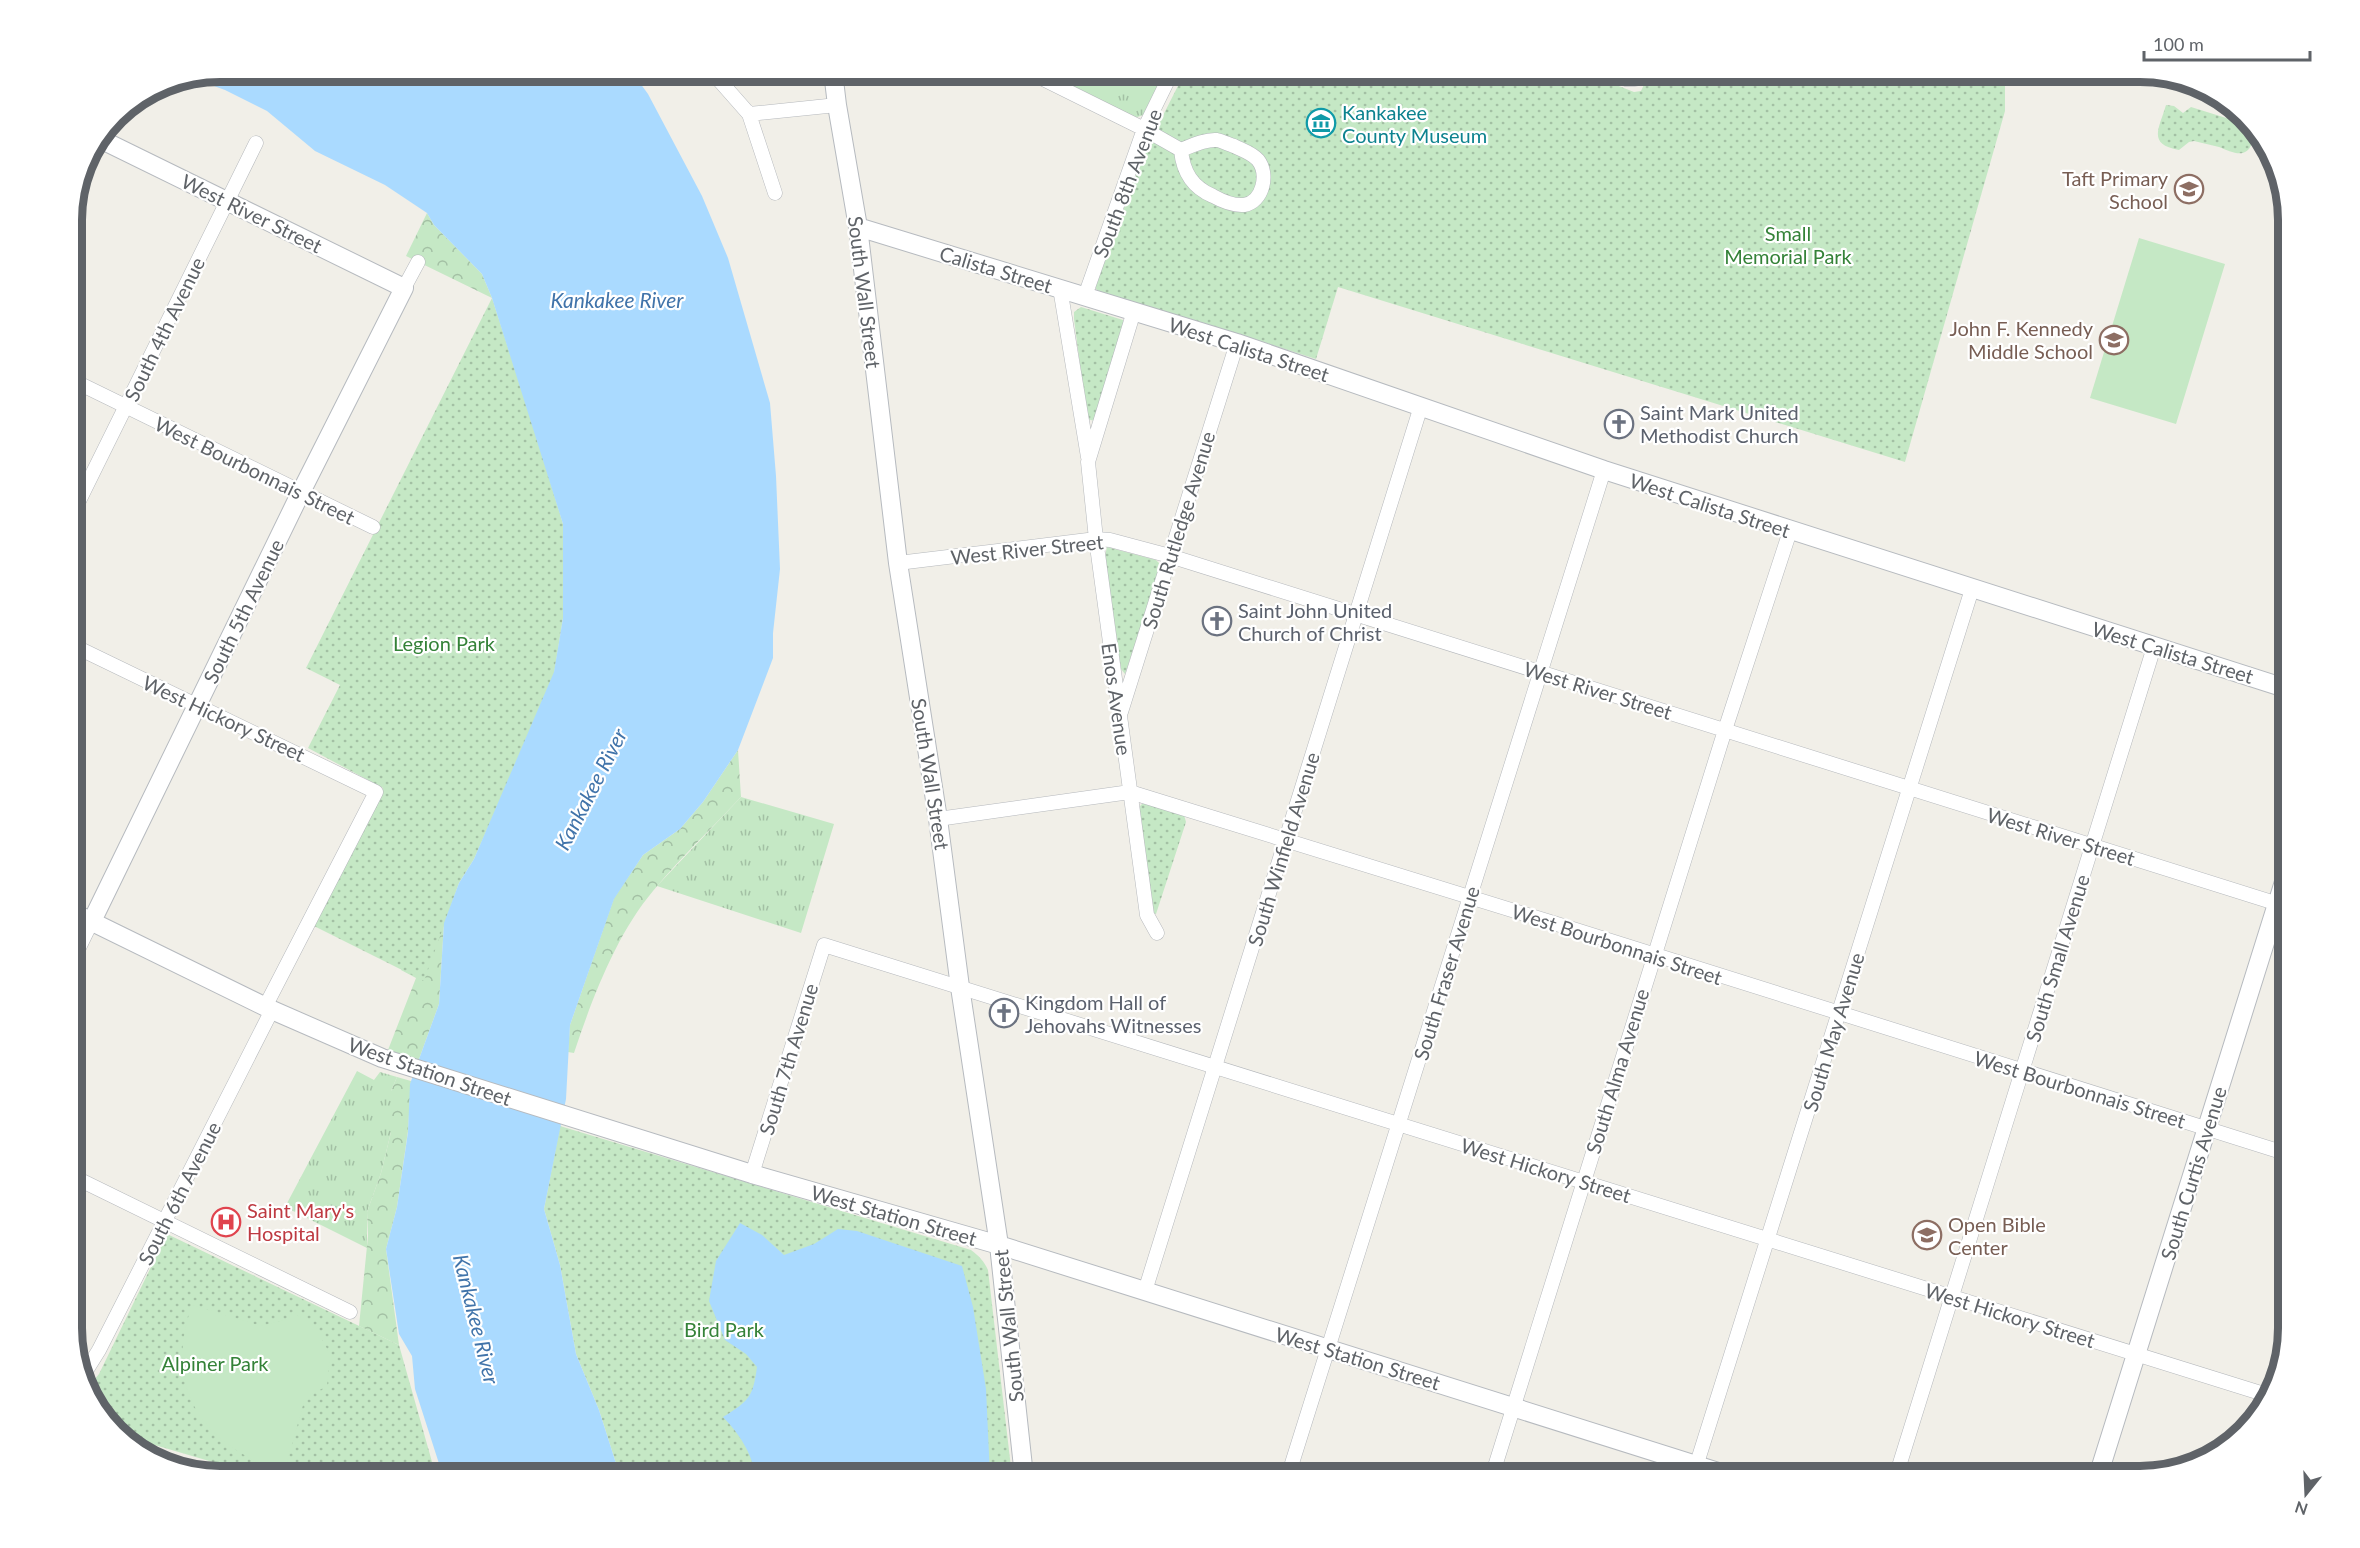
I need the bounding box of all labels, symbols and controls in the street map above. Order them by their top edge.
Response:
scale bar [2144,24,2310,62]
text: 100 m [2153,33,2204,55]
place label: Kankakee County Museum [1342,100,1487,147]
street label: South 8th Avenue [1088,105,1166,261]
museum icon: Kankakee County Museum [1305,107,1337,139]
place label: Taft Primary School [2062,166,2169,213]
street label: West River Street [178,169,326,257]
school or university icon: Taft Primary School [2173,173,2205,205]
street label: South Wall Street [844,215,886,369]
park label: Small Memorial Park [1724,221,1853,268]
street label: Calista Street [937,241,1055,297]
street label: South 4th Avenue [119,253,209,405]
water label: Kankakee River [551,287,684,312]
street label: West Calista Street [1166,312,1332,386]
place label: John F. Kennedy Middle School [1949,316,2094,363]
school or university icon: John F. Kennedy Middle School [2098,324,2130,356]
place label: Saint Mark United Methodist Church [1640,400,1799,447]
church icon: Saint Mark United Methodist Church [1603,408,1635,440]
street label: West Bourbonnais Street [151,411,359,529]
street label: South Rutledge Avenue [1137,428,1219,632]
street label: West Calista Street [1627,468,1793,542]
street label: West River Street [949,529,1105,569]
street label: South 5th Avenue [198,535,288,687]
place label: Saint John United Church of Christ [1238,598,1392,645]
church icon: Saint John United Church of Christ [1201,605,1233,637]
street label: West Calista Street [2089,616,2257,688]
park label: Legion Park [393,631,496,655]
street label: Enos Avenue [1097,641,1137,757]
street label: West River Street [1521,656,1675,724]
street label: West Hickory Street [139,670,309,766]
street label: South Wall Street [907,696,955,852]
water label: Kankakee River [549,723,632,854]
street label: South Winfield Avenue [1242,749,1324,949]
street label: West River Street [1984,802,2138,870]
street label: South Small Avenue [2020,871,2094,1045]
street label: South Fraser Avenue [1408,883,1484,1063]
street label: West Bourbonnais Street [1509,899,1725,989]
street label: South May Avenue [1797,950,1869,1114]
street label: South 7th Avenue [754,980,822,1138]
street label: South Alma Avenue [1580,986,1654,1156]
place label: Kingdom Hall of Jehovahs Witnesses [1025,990,1201,1037]
church icon: Kingdom Hall of Jehovahs Witnesses [988,997,1020,1029]
street label: West Station Street [345,1032,515,1110]
street label: West Bourbonnais Street [1971,1045,2189,1133]
street label: South Curtis Avenue [2155,1083,2231,1263]
street label: South 6th Avenue [133,1117,225,1269]
street label: West Hickory Street [1458,1133,1634,1207]
street label: West Station Street [808,1180,980,1250]
place label: Saint Mary's Hospital [247,1198,354,1245]
hospital icon: Saint Mary's Hospital [210,1206,242,1238]
place label: Open Bible Center [1948,1212,2046,1259]
school or university icon: Open Bible Center [1911,1219,1943,1251]
street label: South Wall Street [988,1249,1028,1403]
water label: Kankakee River [449,1252,505,1387]
street label: West Hickory Street [1922,1278,2098,1352]
park label: Bird Park [684,1317,765,1341]
street label: West Station Street [1273,1322,1443,1394]
park label: Alpiner Park [162,1351,269,1375]
north arrow [2276,1464,2336,1524]
text: N [2292,1498,2310,1520]

